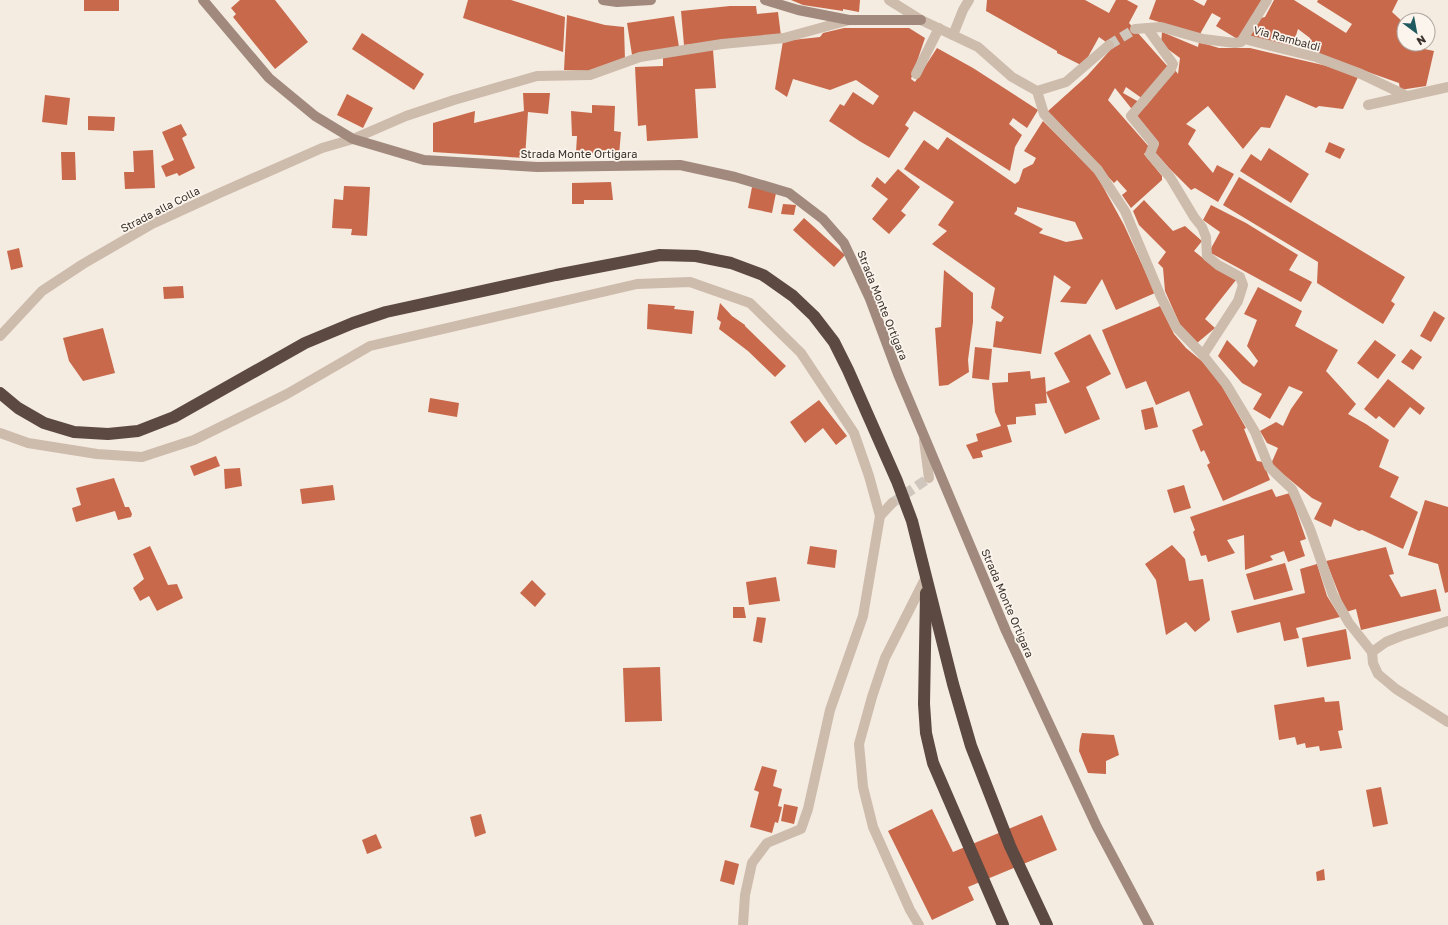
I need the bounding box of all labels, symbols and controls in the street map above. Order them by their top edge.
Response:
north arrow [1396,12,1436,52]
street label: Via Rambaldi [1252,23,1322,53]
text: N [1415,33,1429,49]
street label: Strada Monte Ortigara [521,147,637,160]
street label: Strada alla Colla [118,183,202,235]
street label: Strada Monte Ortigara [855,248,911,362]
street label: Strada Monte Ortigara [979,547,1037,659]

